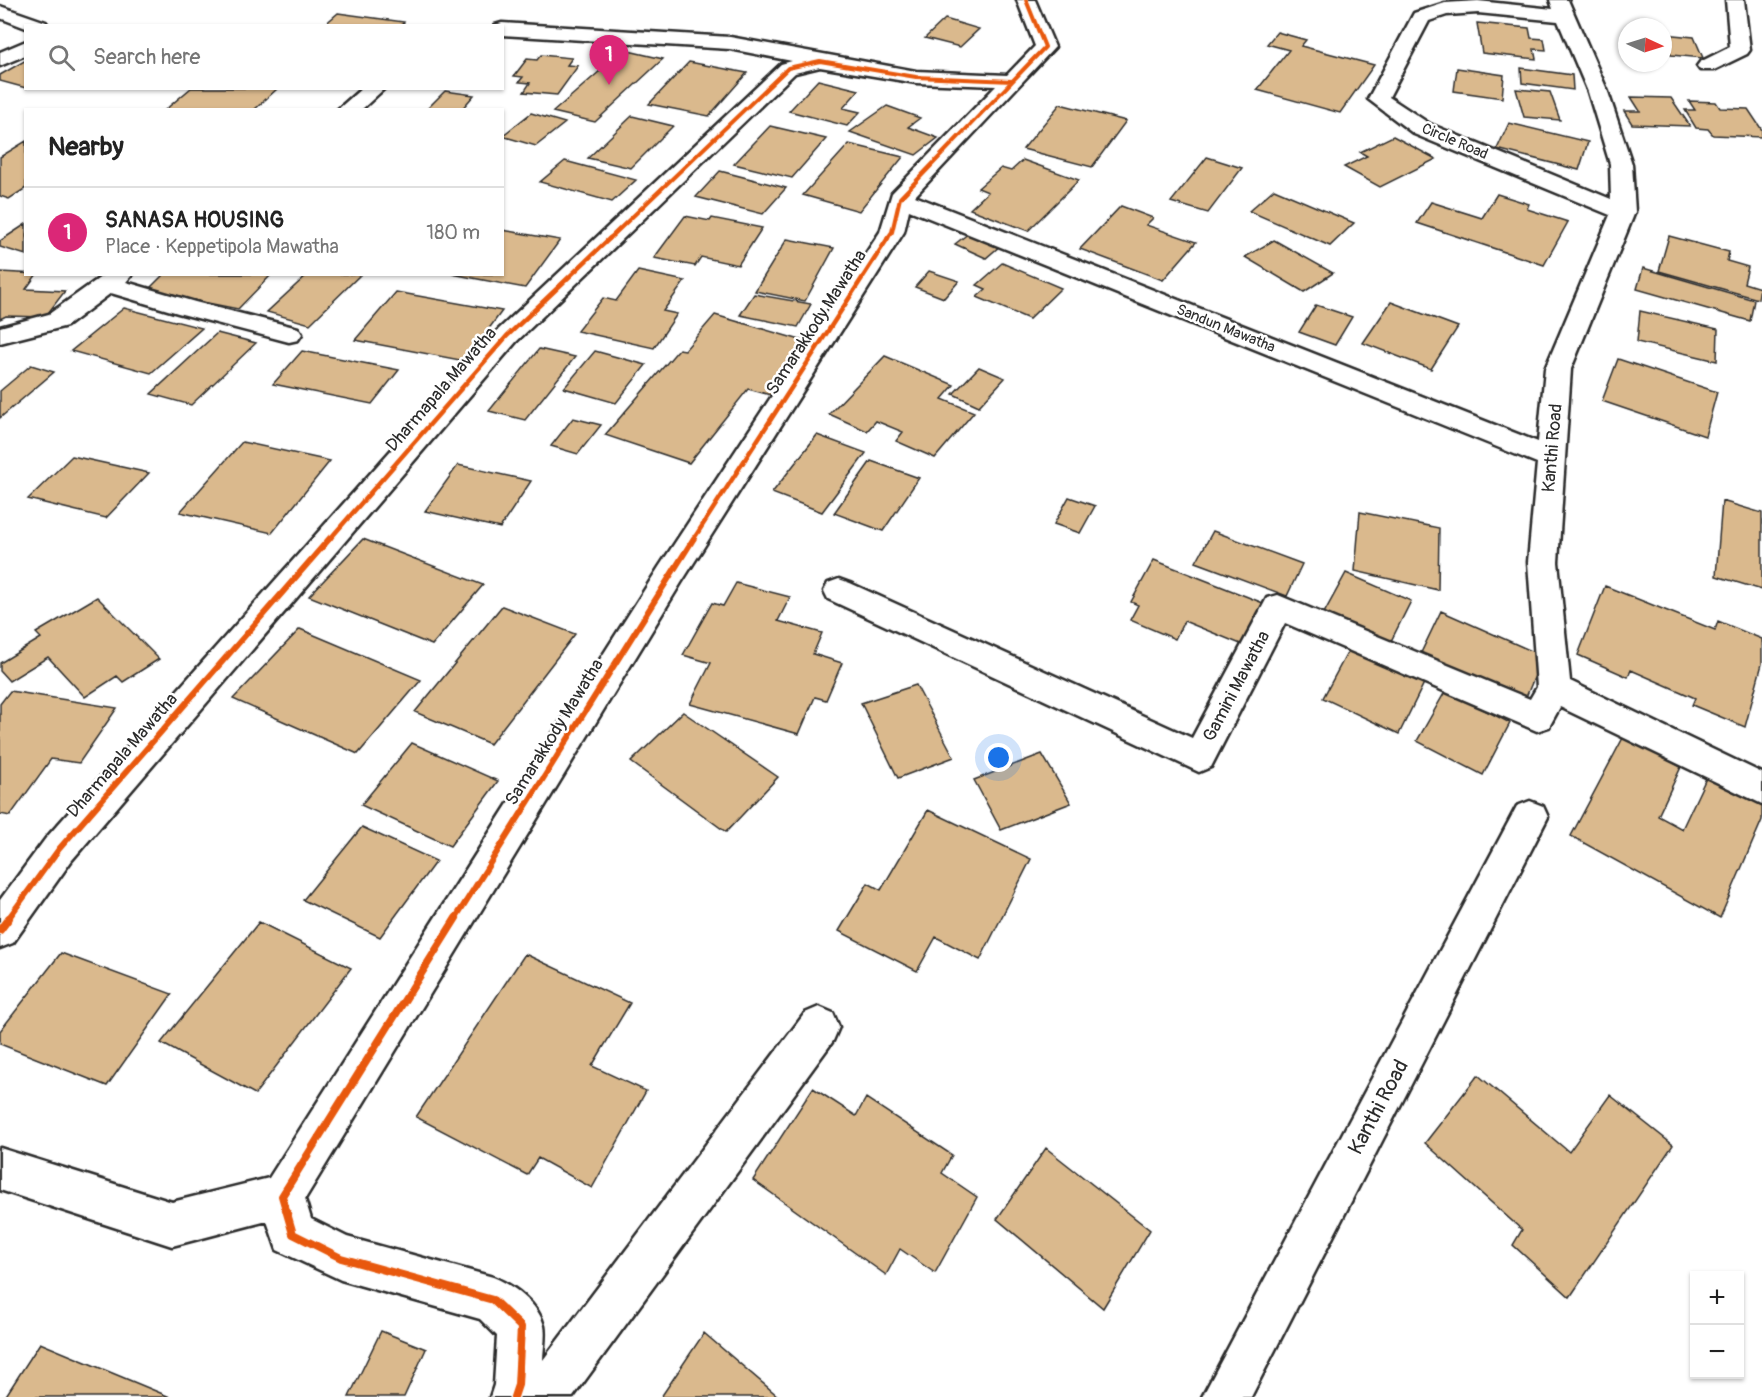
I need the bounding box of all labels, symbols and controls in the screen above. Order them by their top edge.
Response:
north arrow [1618,18,1672,72]
search box [24,24,504,90]
pin: 1 [590,36,628,85]
icon: search [45,41,78,74]
text: Search here [93,43,200,71]
street label: Circle Road [1419,119,1491,164]
text: Nearby [48,131,124,163]
text: SANASA HOUSING [105,206,284,234]
text: 1 [64,220,71,245]
text: 180 m [426,220,480,245]
text: Place · Keppetipola Mawatha [105,234,339,259]
street label: Samarakkody Mawatha [761,245,872,399]
street label: Sandun Mawatha [1174,300,1278,357]
street label: Dharmapala Mawatha [381,322,502,456]
street label: Kanthi Road [1537,403,1568,493]
street label: Gamini Mawatha [1198,627,1275,745]
street label: Samarakkody Mawatha [500,655,609,810]
street label: Dharmapala Mawatha [62,688,183,822]
your location [984,743,1013,772]
street label: Kanthi Road [1342,1055,1415,1159]
map controls [1690,1271,1744,1379]
button: + [1690,1271,1744,1325]
button: − [1690,1325,1744,1379]

